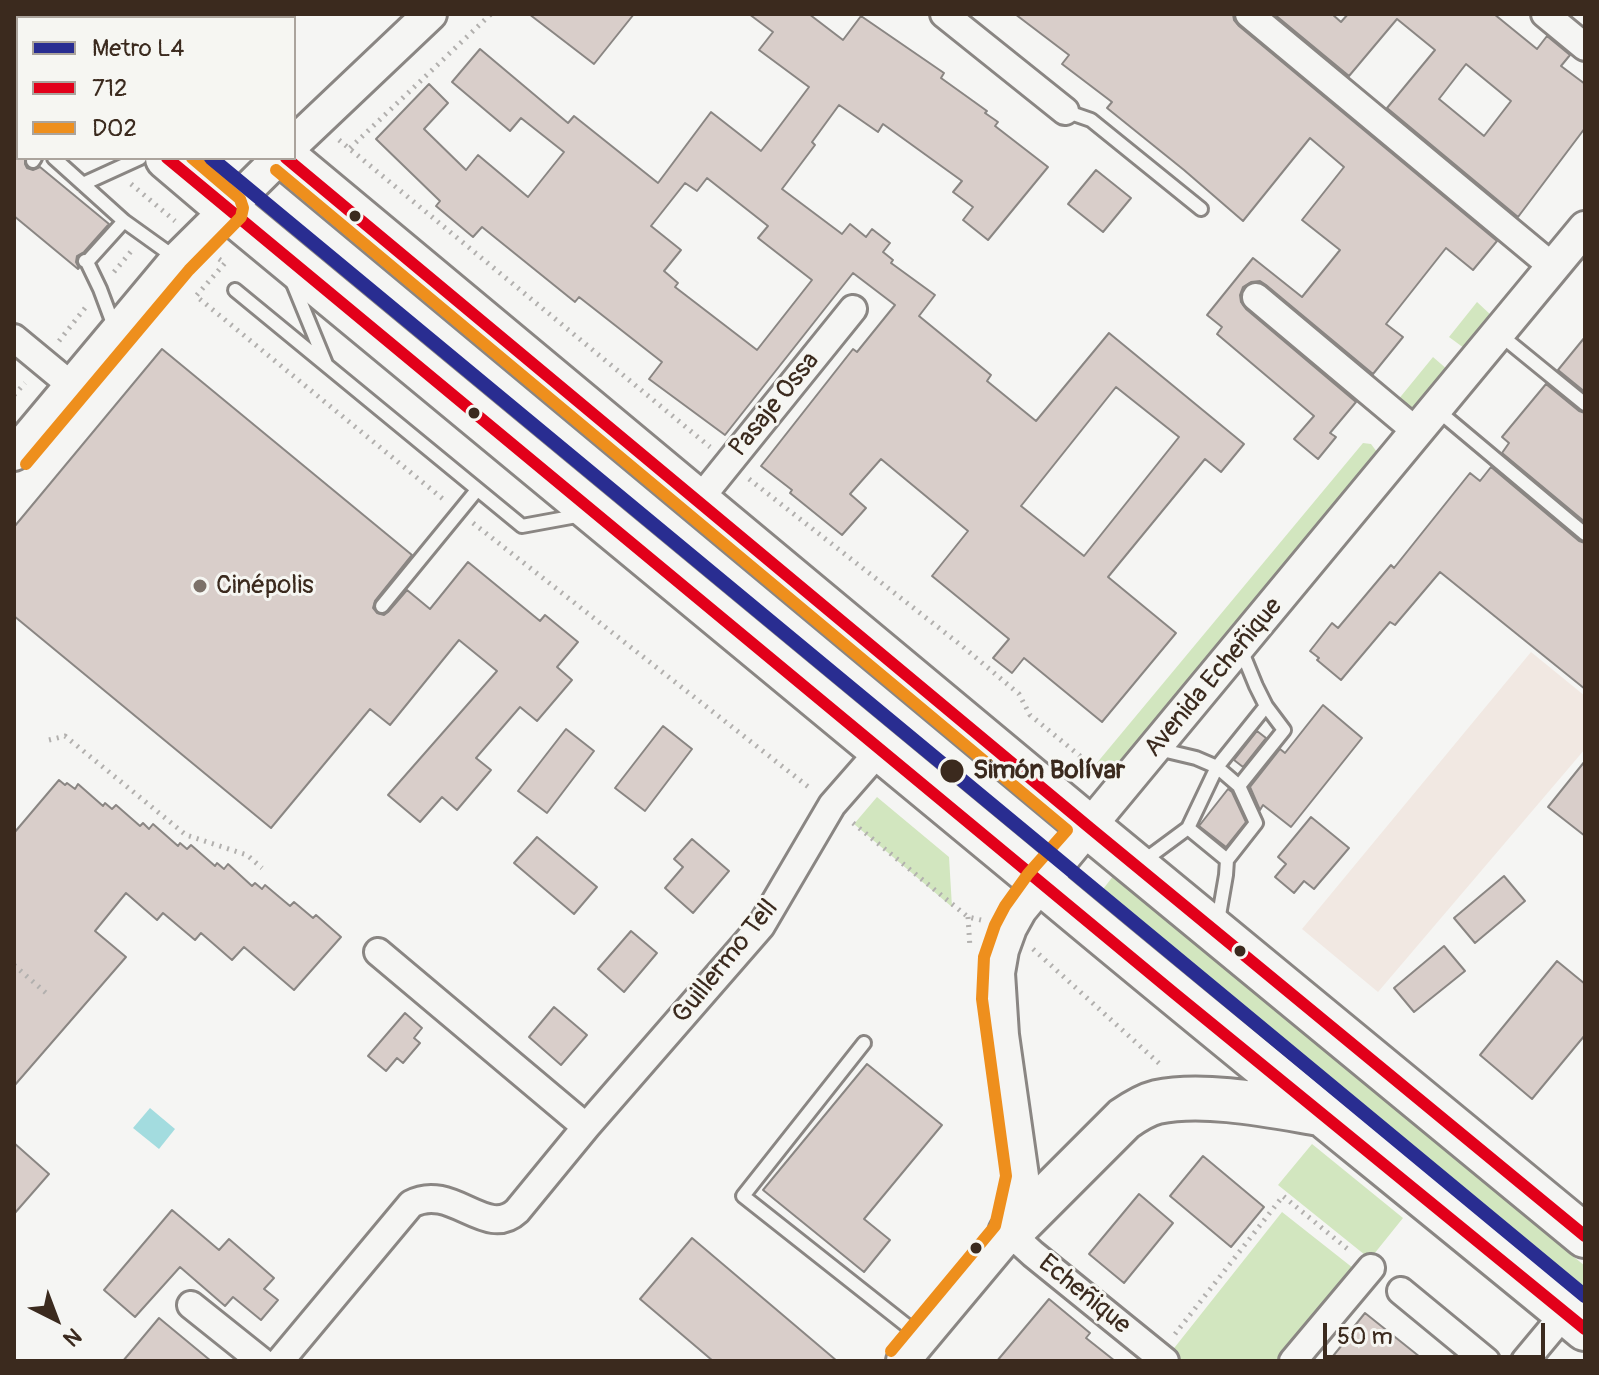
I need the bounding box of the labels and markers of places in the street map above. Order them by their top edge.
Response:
unlabelled marker [347,208,363,224]
unlabelled marker [466,405,482,421]
place label: Cinépolis [216,570,314,602]
marker: Cinépolis [191,577,209,595]
place label: Simón Bolívar [973,755,1125,787]
marker: Simón Bolívar [938,757,966,785]
unlabelled marker [1232,943,1248,959]
unlabelled marker [968,1240,984,1256]

